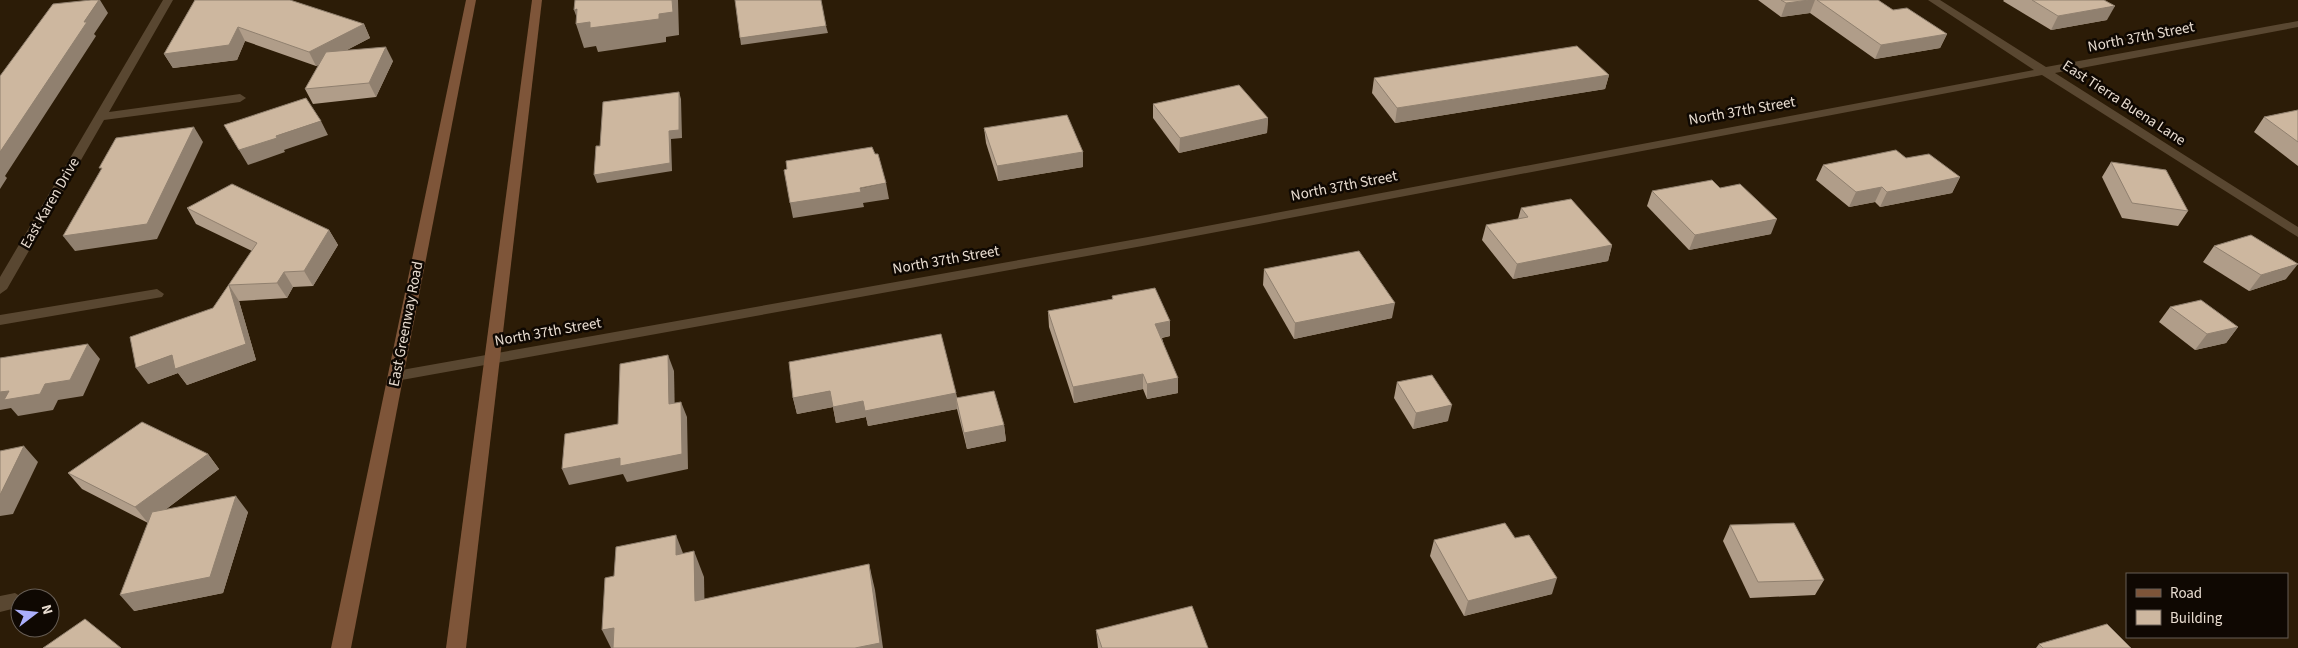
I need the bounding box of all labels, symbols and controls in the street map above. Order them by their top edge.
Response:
street label: North 37th Street [2086,16,2196,58]
street label: East Tierra Buena Lane [2058,55,2190,151]
street label: North 37th Street [1687,91,1797,131]
street label: East Karen Drive [15,154,85,252]
street label: North 37th Street [1289,165,1399,207]
street label: North 37th Street [891,240,1001,280]
street label: East Greenway Road [384,260,428,388]
street label: North 37th Street [493,312,603,352]
legend [2126,573,2288,638]
text: Road [2170,583,2202,604]
north arrow [10,588,60,638]
text: N [36,602,57,617]
text: Building [2170,608,2223,629]

